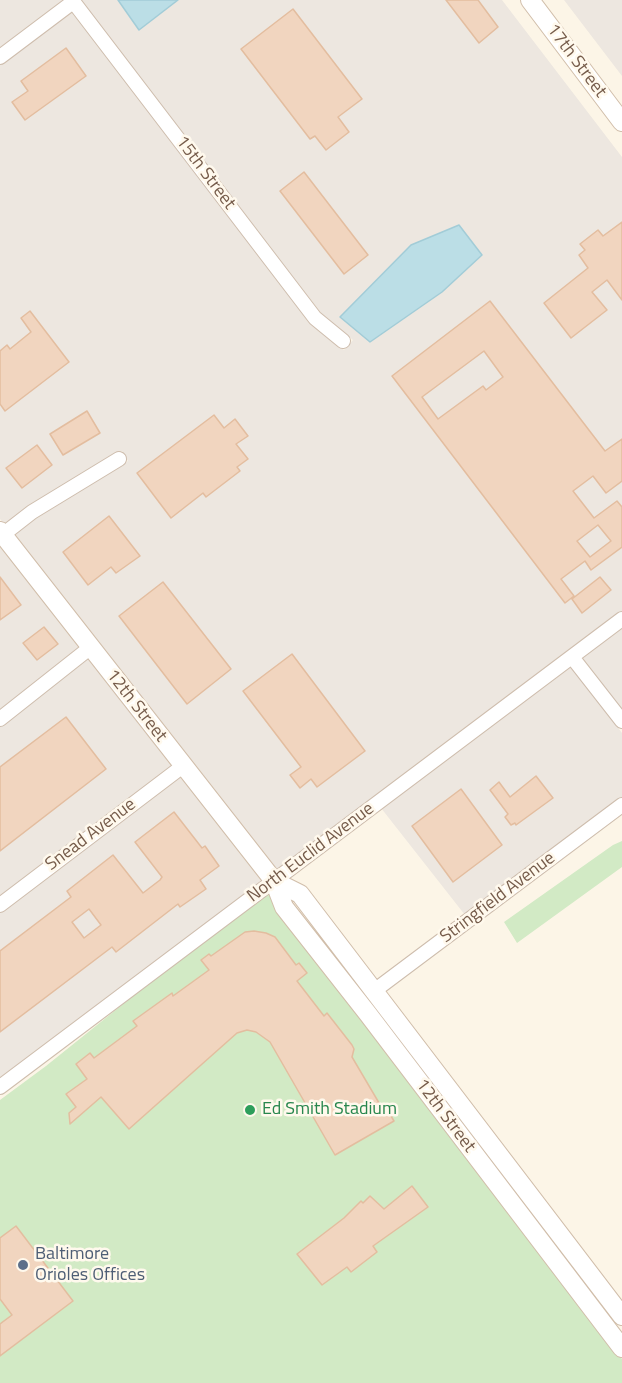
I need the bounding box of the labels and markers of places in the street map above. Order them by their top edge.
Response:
place label: Ed Smith Stadium [262,1099,397,1121]
marker: Ed Smith Stadium [243,1103,257,1117]
place label: Baltimore Orioles Offices [35,1244,145,1286]
marker: Baltimore Orioles Offices [16,1258,30,1272]

